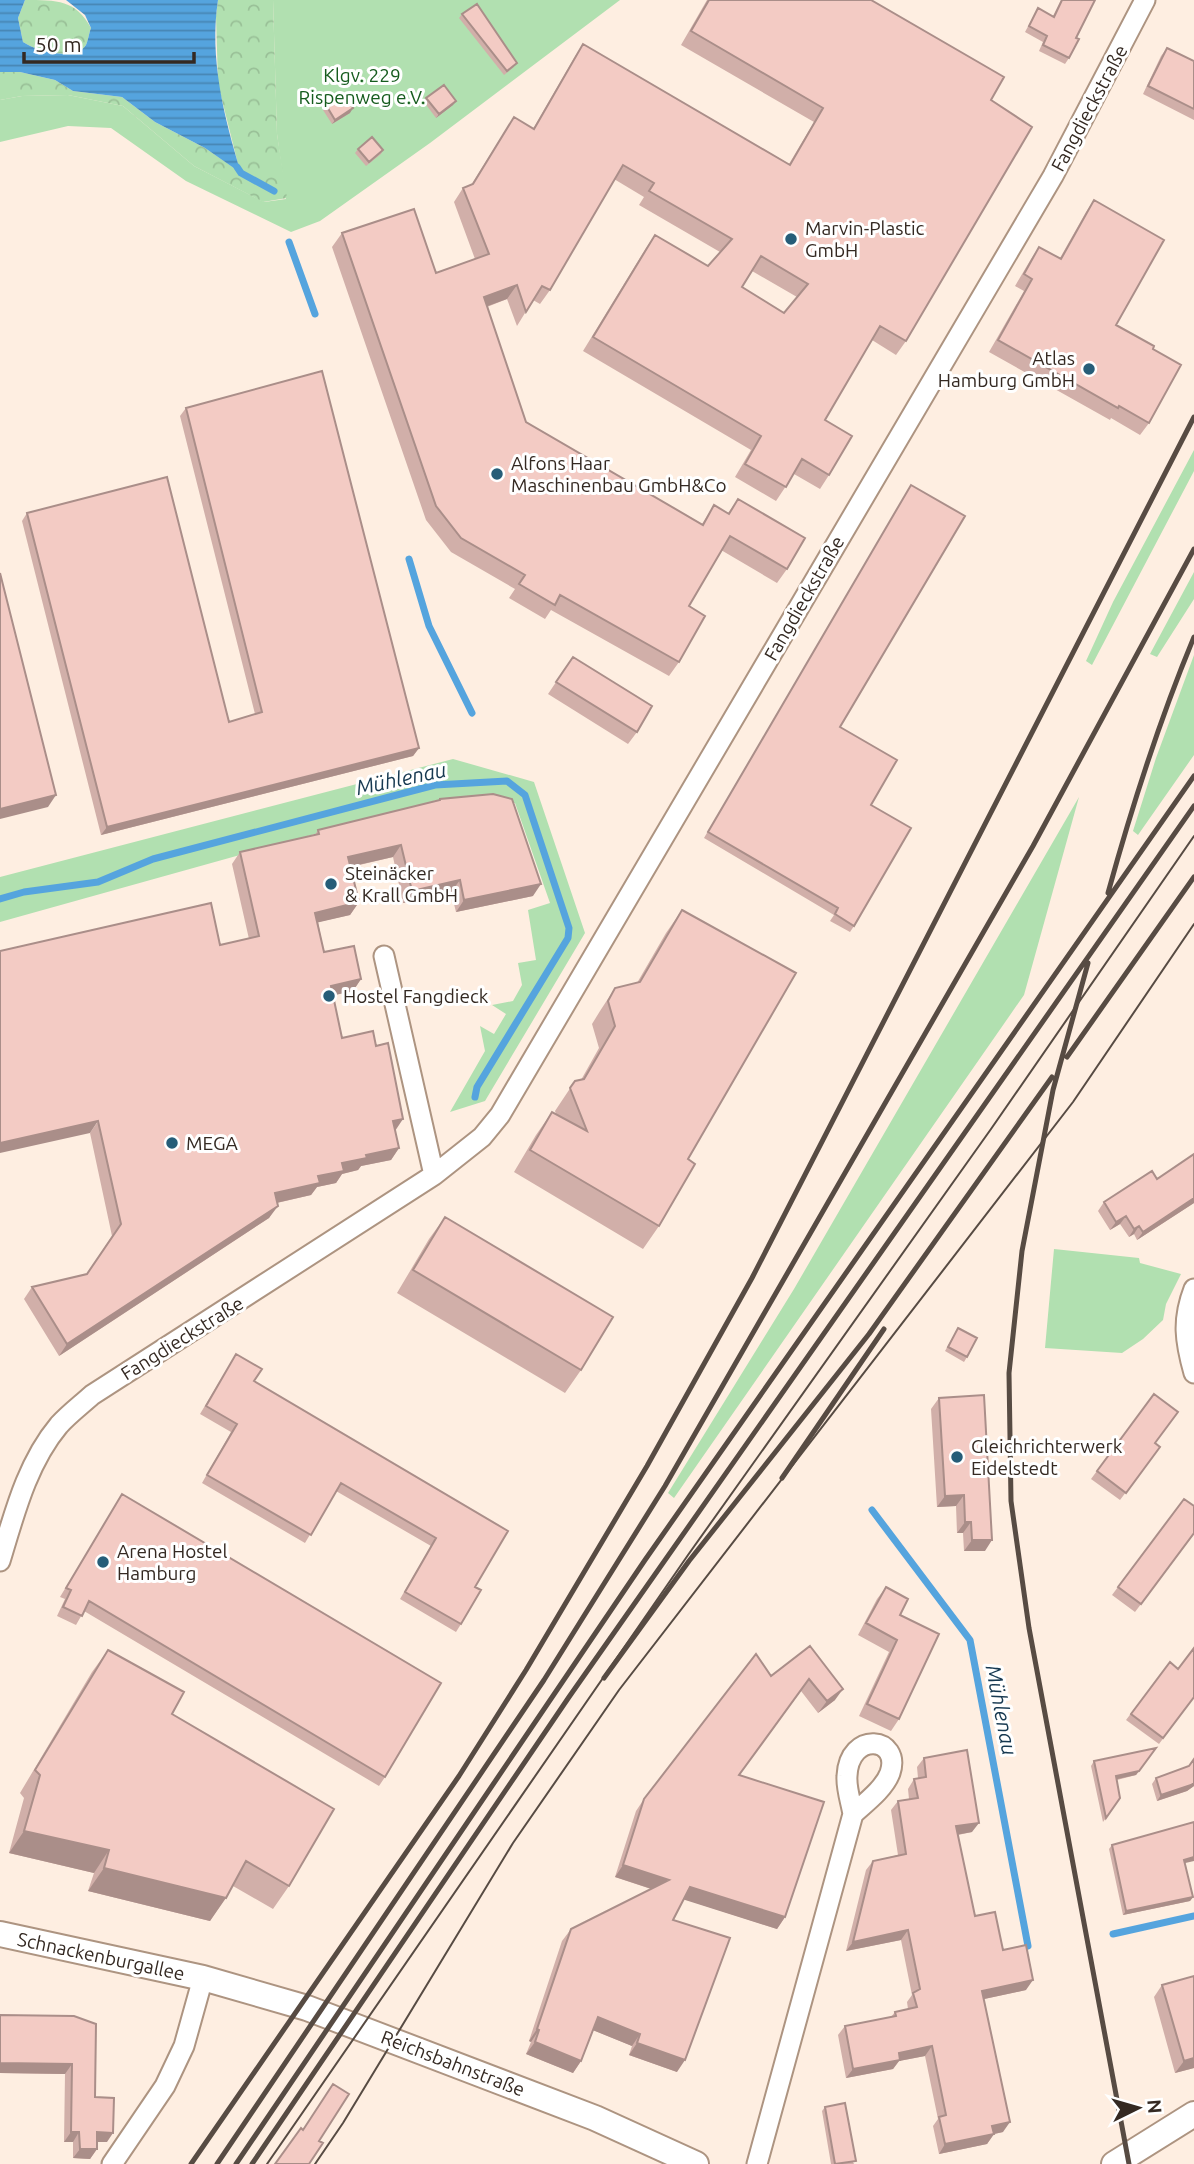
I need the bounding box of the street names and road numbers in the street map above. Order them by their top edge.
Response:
street label: Fangdieckstraße [1046,41,1132,175]
street label: Fangdieckstraße [759,532,849,664]
street label: Fangdieckstraße [117,1292,247,1384]
street label: Schnackenburgallee [15,1928,187,1984]
street label: Reichsbahnstraße [378,2025,528,2101]

